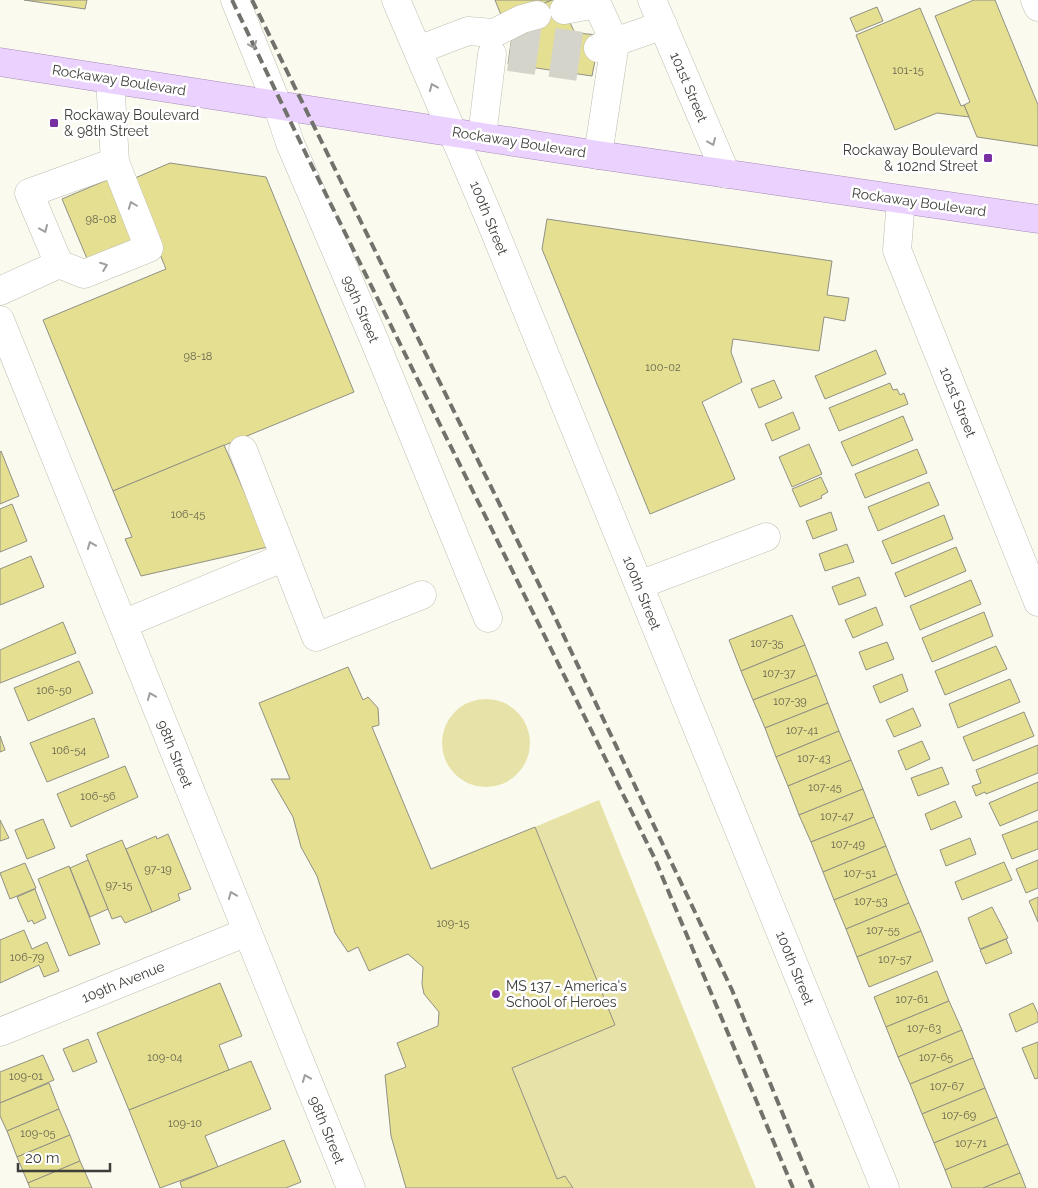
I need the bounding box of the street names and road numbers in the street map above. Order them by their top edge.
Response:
street label: 101st Street [667,50,711,125]
street label: Rockaway Boulevard [51,62,187,98]
street label: Rockaway Boulevard [451,124,587,160]
street label: 100th Street [467,179,511,258]
street label: Rockaway Boulevard [851,185,987,219]
street label: 99th Street [340,273,382,345]
street label: 101st Street [937,365,979,440]
street label: 100th Street [620,554,664,633]
street label: 98th Street [154,718,196,791]
street label: 100th Street [773,929,817,1008]
street label: 109th Avenue [79,958,167,1006]
street label: 98th Street [306,1094,348,1167]

